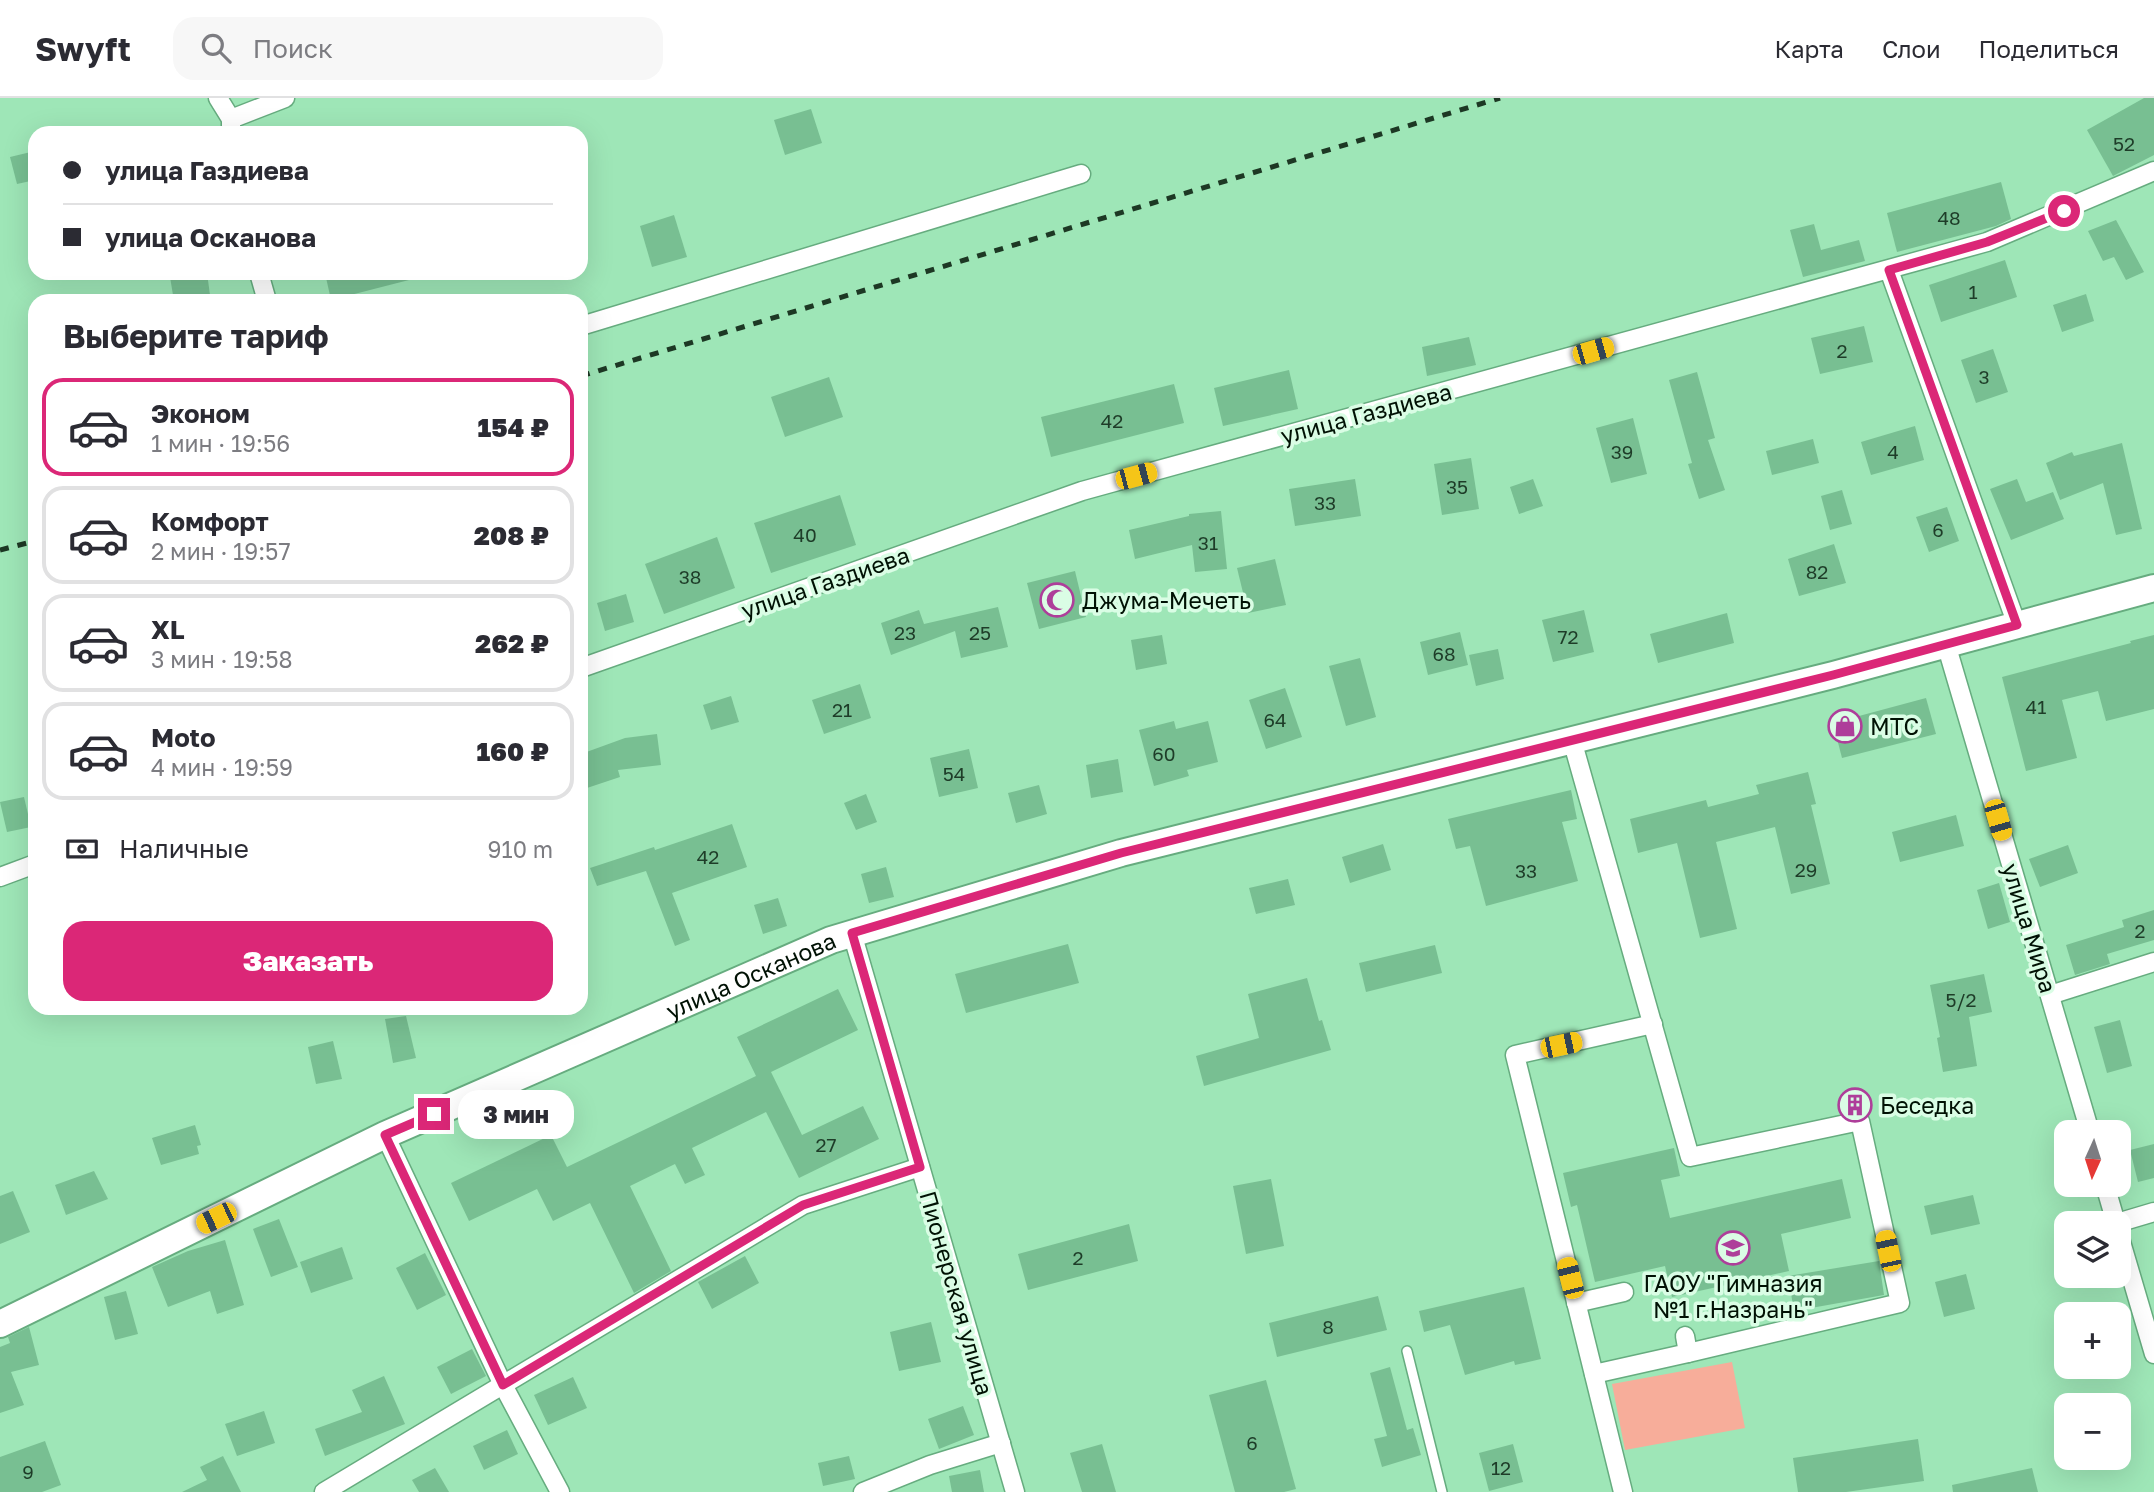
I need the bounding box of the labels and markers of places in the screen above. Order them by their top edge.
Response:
mosque icon: Джума-Мечеть [1038,581,1076,619]
place label: Джума-Мечеть [1082,586,1251,614]
shop icon: МТС [1826,707,1864,745]
place label: МТС [1870,712,1919,740]
building icon: Беседка [1836,1086,1874,1124]
place label: Беседка [1880,1091,1974,1119]
school or university icon: ГАОУ "Гимназия №1 г.Назрань" [1714,1229,1752,1267]
place label: ГАОУ "Гимназия №1 г.Назрань" [1643,1269,1823,1323]

